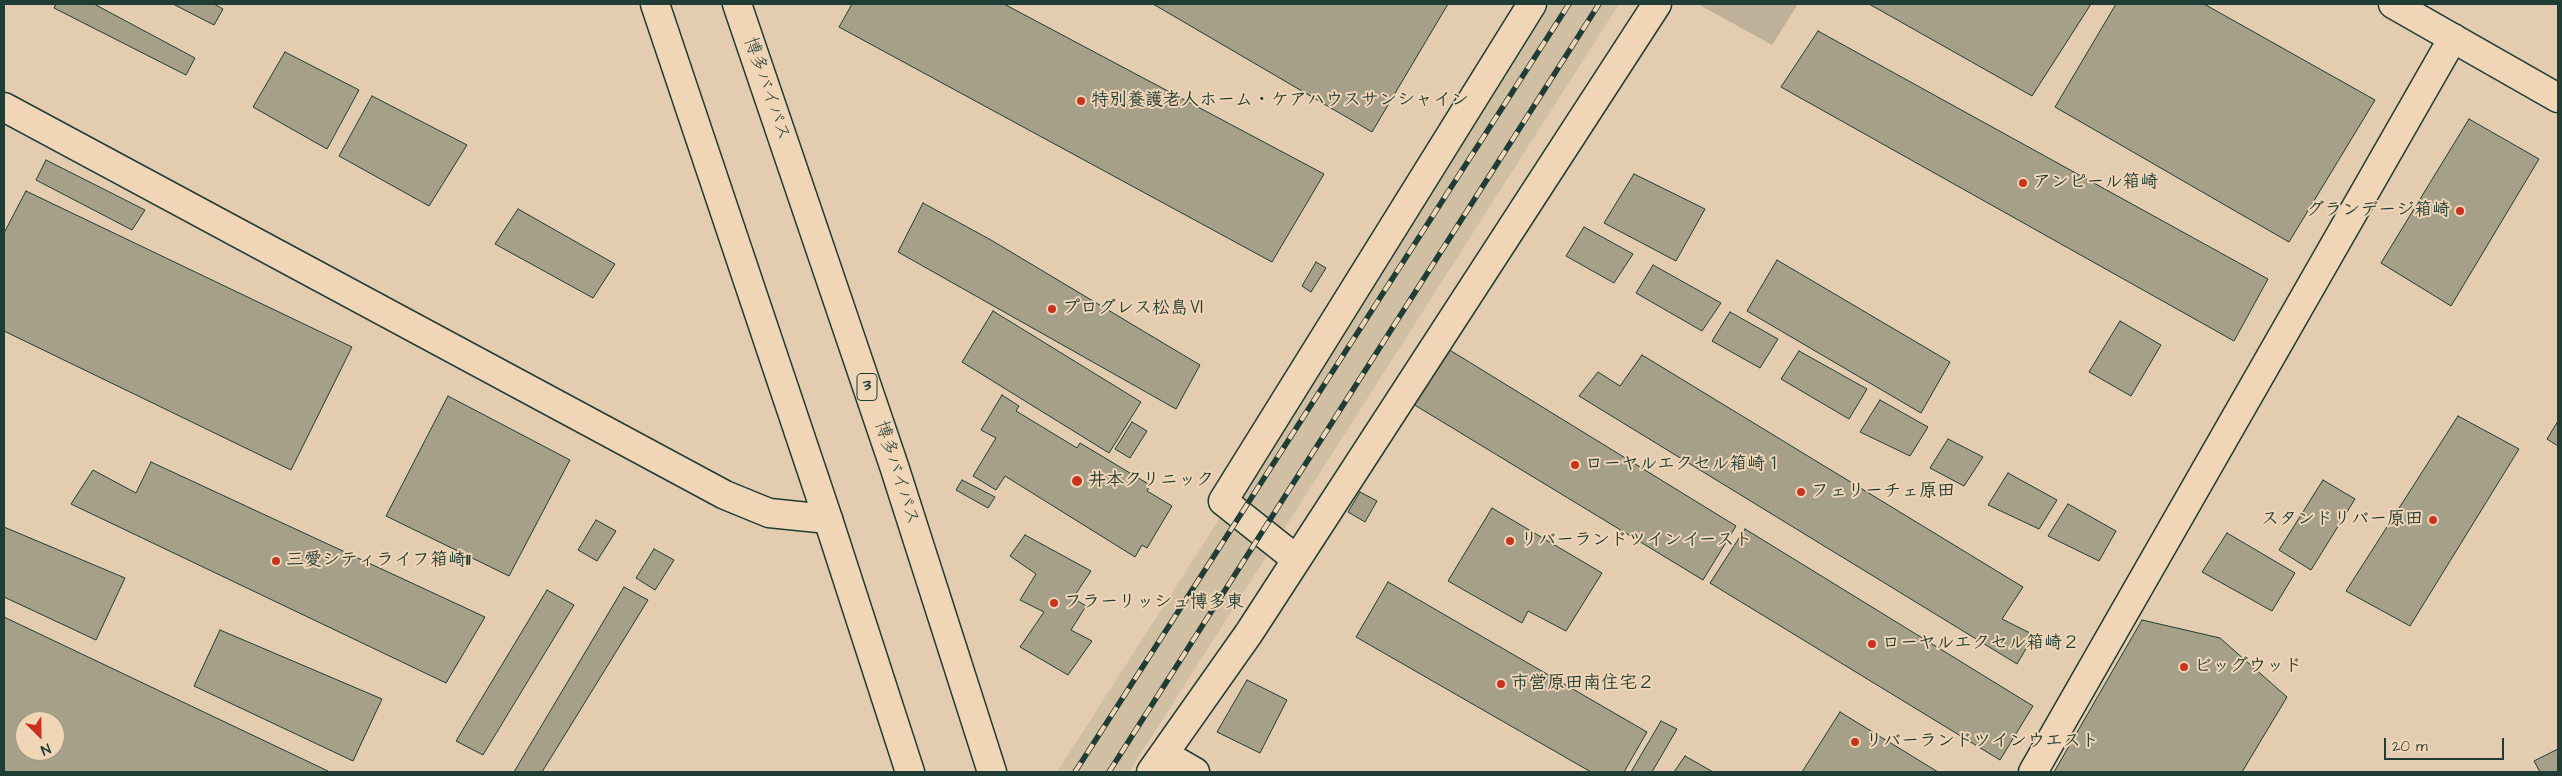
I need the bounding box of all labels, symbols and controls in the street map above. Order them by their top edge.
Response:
street label: 博多バイパス [738,34,794,144]
place label: 特別養護老人ホーム・ケアハウスサンシャイン [1091,90,1469,112]
marker: 特別養護老人ホーム・ケアハウスサンシャイン [1075,95,1087,107]
place label: アンピール箱崎 [2033,172,2158,194]
marker: アンピール箱崎 [2017,177,2029,189]
place label: グランデージ箱崎 [2306,200,2450,222]
marker: グランデージ箱崎 [2454,205,2466,217]
place label: プログレス松島Ⅵ [1062,298,1206,320]
marker: プログレス松島Ⅵ [1046,303,1058,315]
road number: 3 [857,374,877,401]
street label: 博多バイパス [869,418,923,528]
place label: ローヤルエクセル箱崎１ [1585,454,1783,476]
marker: ローヤルエクセル箱崎１ [1569,459,1581,471]
place label: 井本クリニック [1088,470,1214,492]
marker: 井本クリニック [1070,474,1084,488]
place label: フェリーチェ原田 [1811,481,1955,503]
marker: フェリーチェ原田 [1795,486,1807,498]
place label: スタンドリバー原田 [2261,509,2423,531]
marker: スタンドリバー原田 [2427,514,2439,526]
place label: リバーランドツインイースト [1520,530,1753,552]
marker: リバーランドツインイースト [1504,535,1516,547]
place label: 三愛シティライフ箱崎11 [286,550,471,572]
marker: 三愛シティライフ箱崎11 [270,555,282,567]
place label: フラーリッシュ博多東 [1064,592,1244,614]
marker: フラーリッシュ博多東 [1048,597,1060,609]
place label: ローヤルエクセル箱崎２ [1882,633,2080,655]
marker: ローヤルエクセル箱崎２ [1866,638,1878,650]
place label: ビッグウッド [2194,656,2302,678]
marker: ビッグウッド [2178,661,2190,673]
place label: 市営原田南住宅２ [1511,673,1655,695]
marker: 市営原田南住宅２ [1495,678,1507,690]
north arrow [15,711,65,761]
scale bar [2387,728,2507,760]
place label: リバーランドツインウエスト [1865,731,2099,753]
marker: リバーランドツインウエスト [1849,736,1861,748]
text: 20 m [2392,736,2428,757]
text: N [38,738,53,760]

